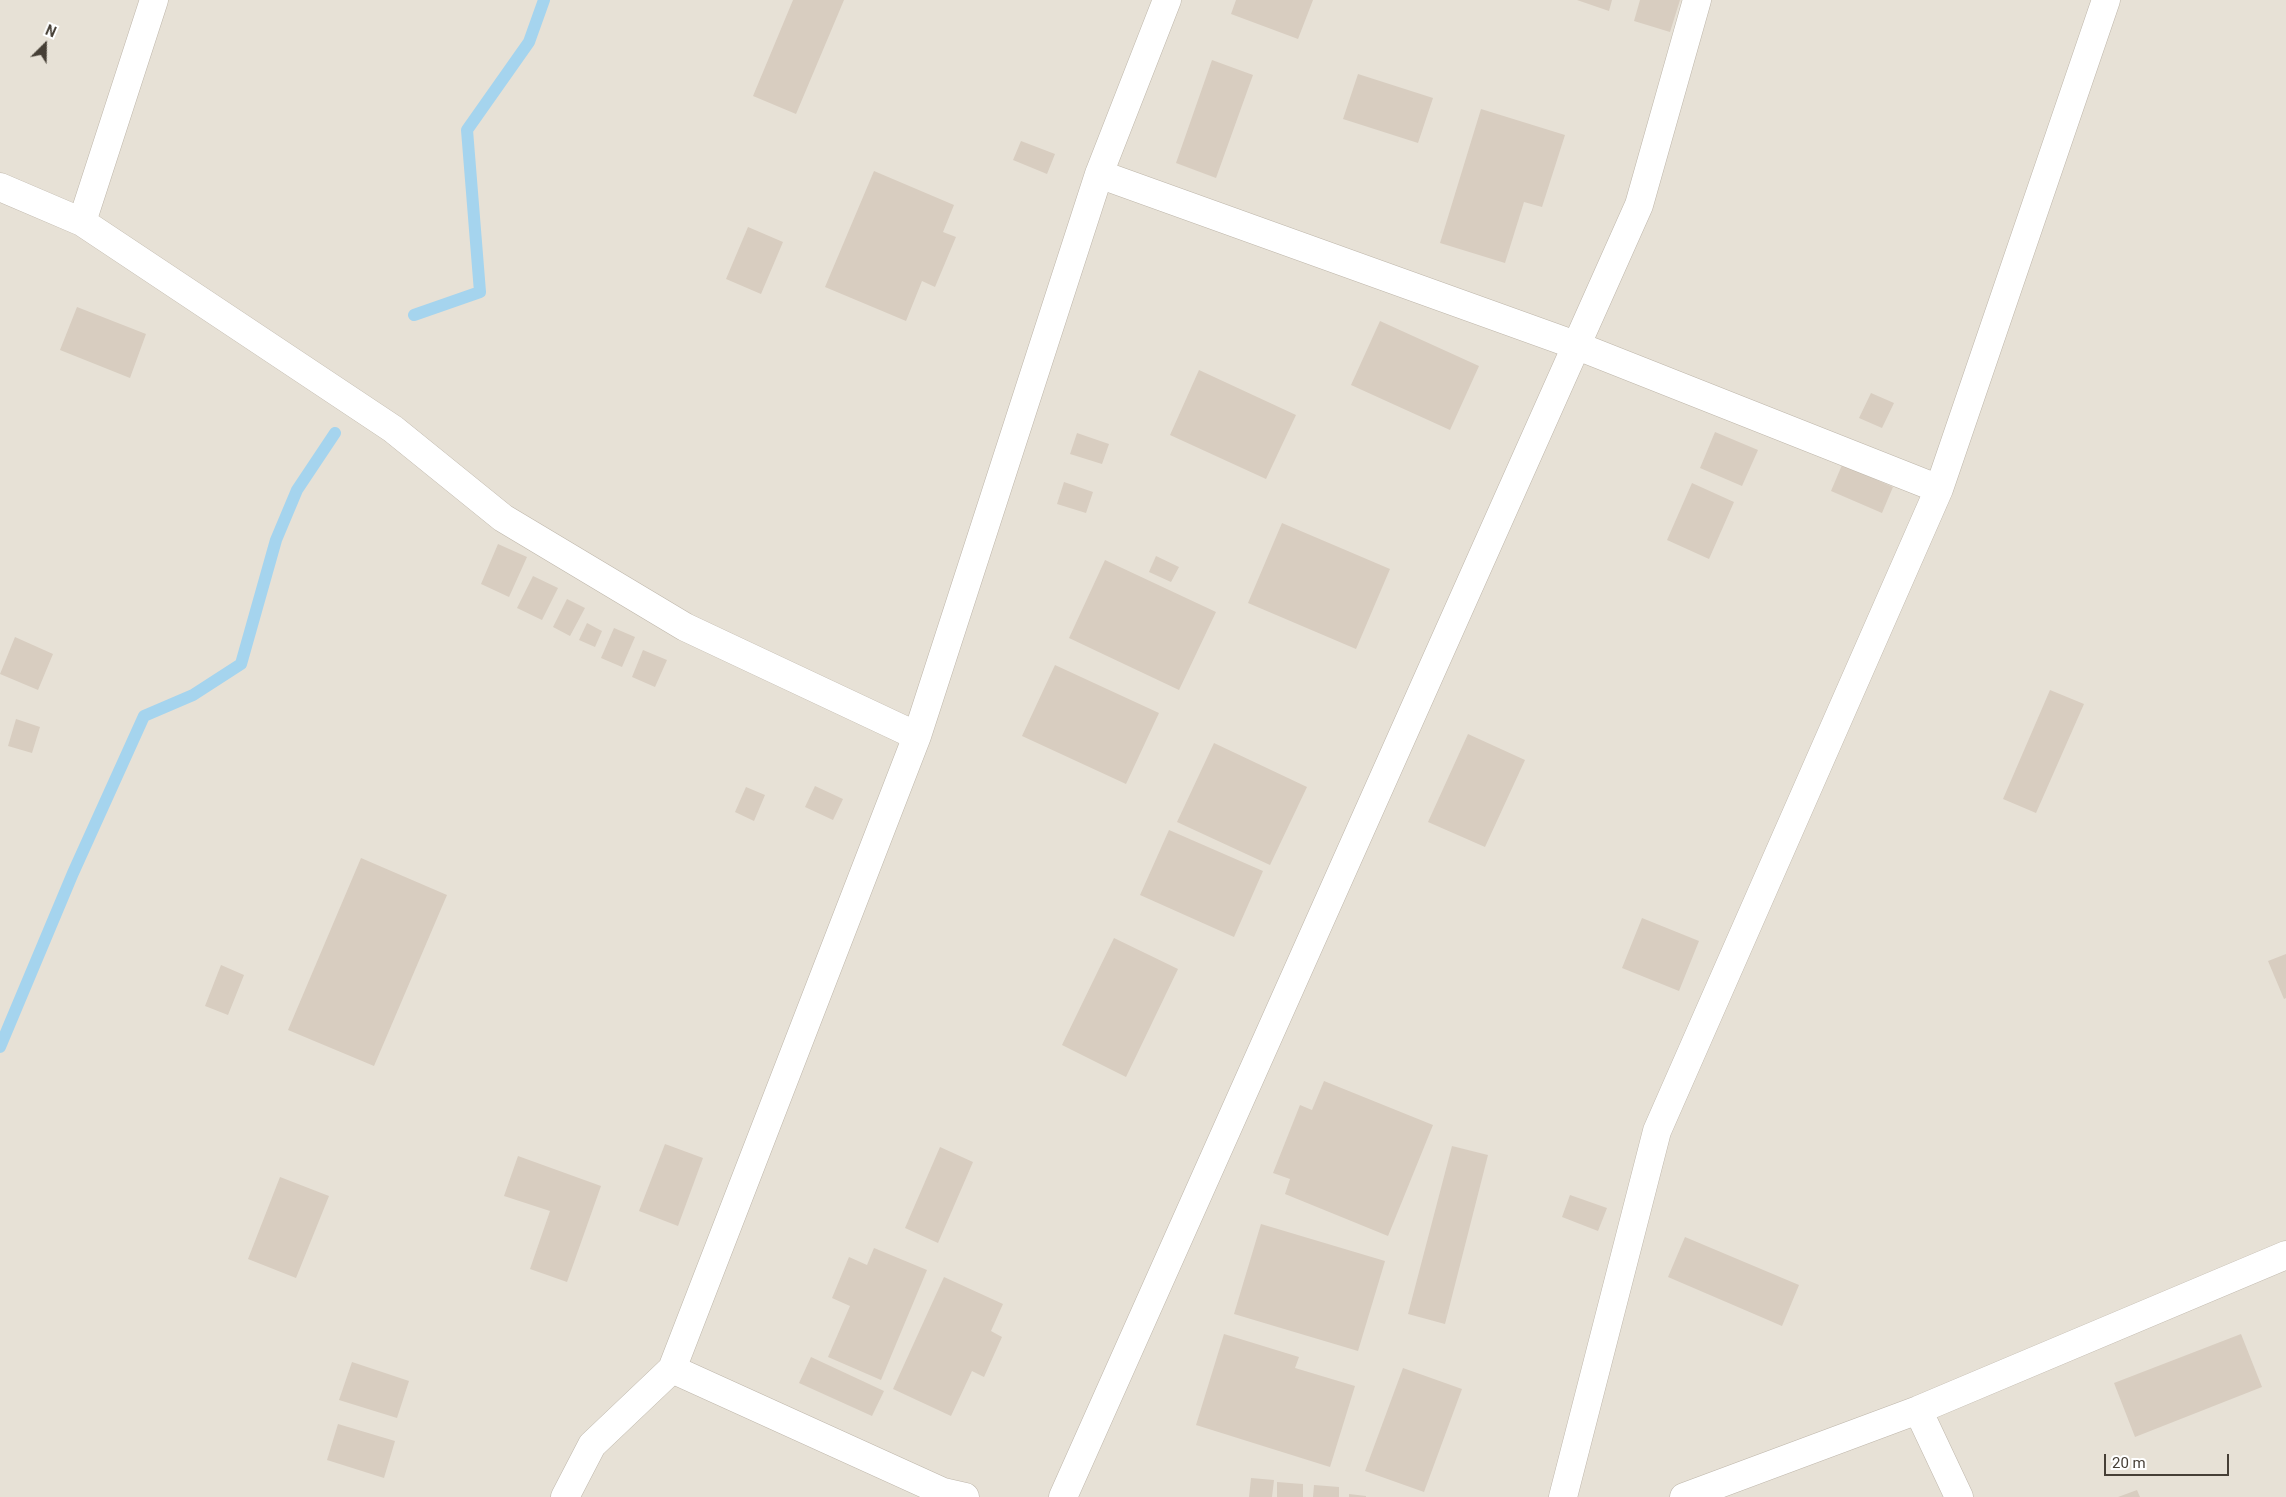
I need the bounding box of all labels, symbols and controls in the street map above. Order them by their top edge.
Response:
north arrow [20,20,70,70]
text: N [43,22,59,40]
scale bar [2106,1444,2231,1476]
text: 20 m [2112,1454,2146,1472]

